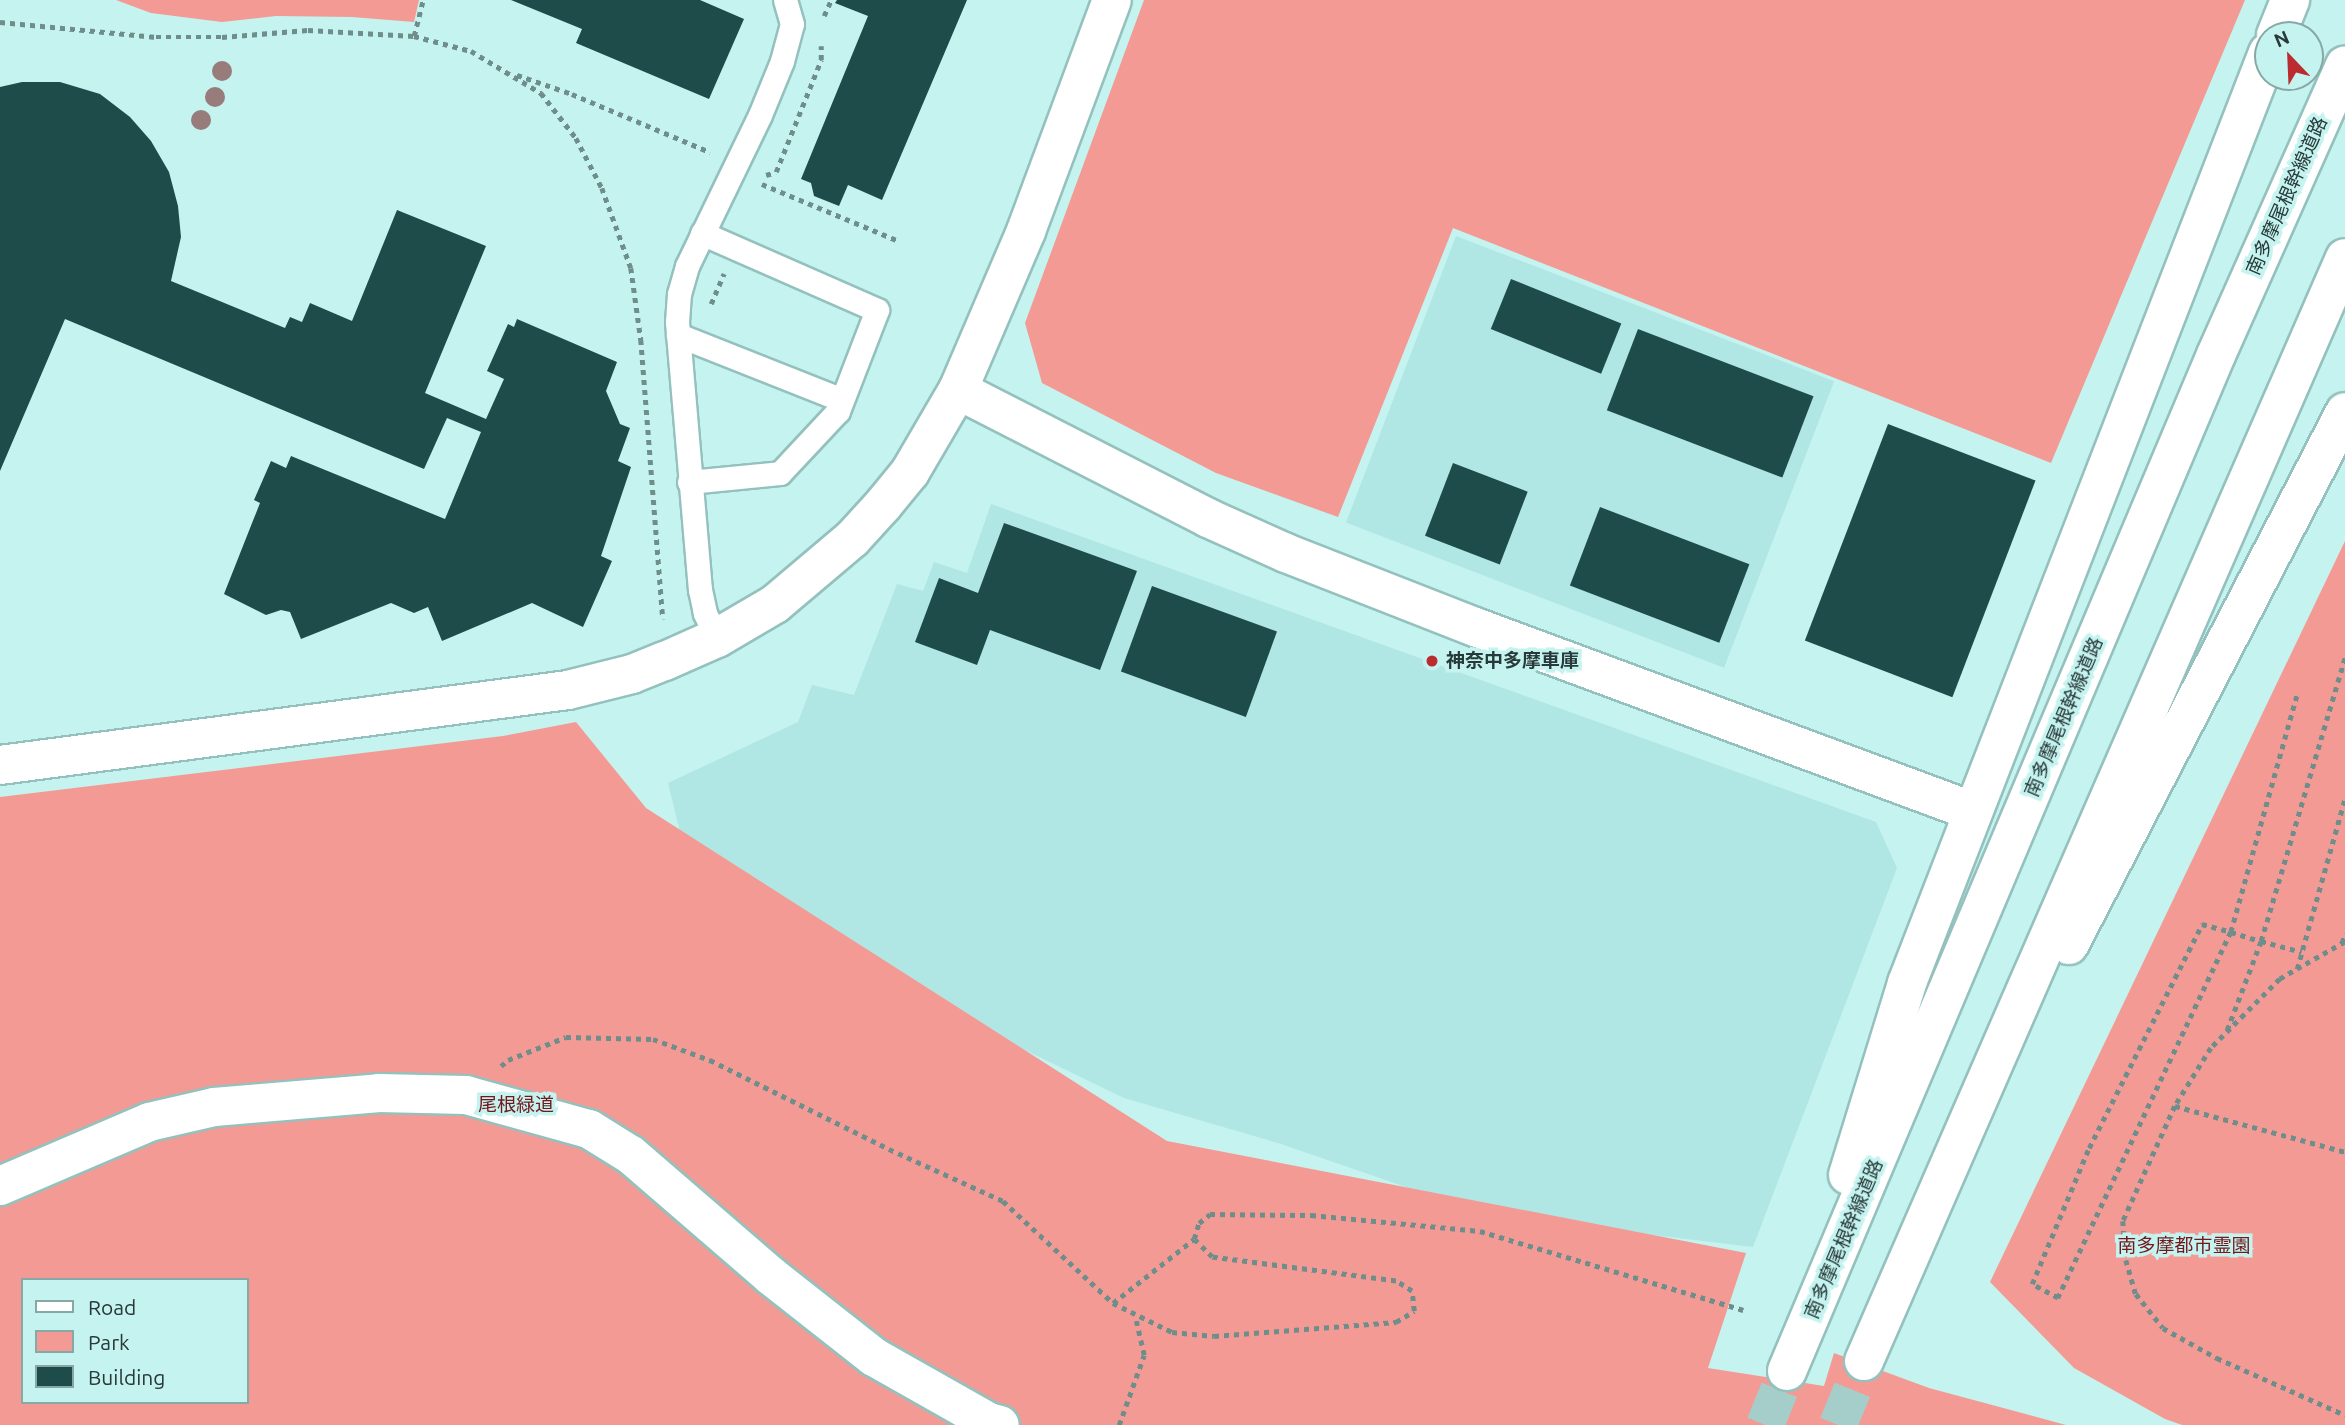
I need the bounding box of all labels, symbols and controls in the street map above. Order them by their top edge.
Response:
north arrow [2254,21,2324,91]
text: N [2271,26,2292,51]
street label: 南多摩尾根幹線道路 [2242,113,2332,279]
street label: 南多摩尾根幹線道路 [2020,634,2108,800]
place label: 神奈中多摩車庫 [1446,650,1579,672]
marker: 神奈中多摩車庫 [1424,653,1440,669]
park label: 尾根緑道 [478,1094,554,1116]
street label: 南多摩尾根幹線道路 [1800,1156,1888,1322]
park label: 南多摩都市霊園 [2118,1235,2250,1257]
legend [21,1278,248,1404]
text: Road [88,1295,136,1319]
text: Park [88,1330,130,1354]
text: Building [88,1365,165,1389]

